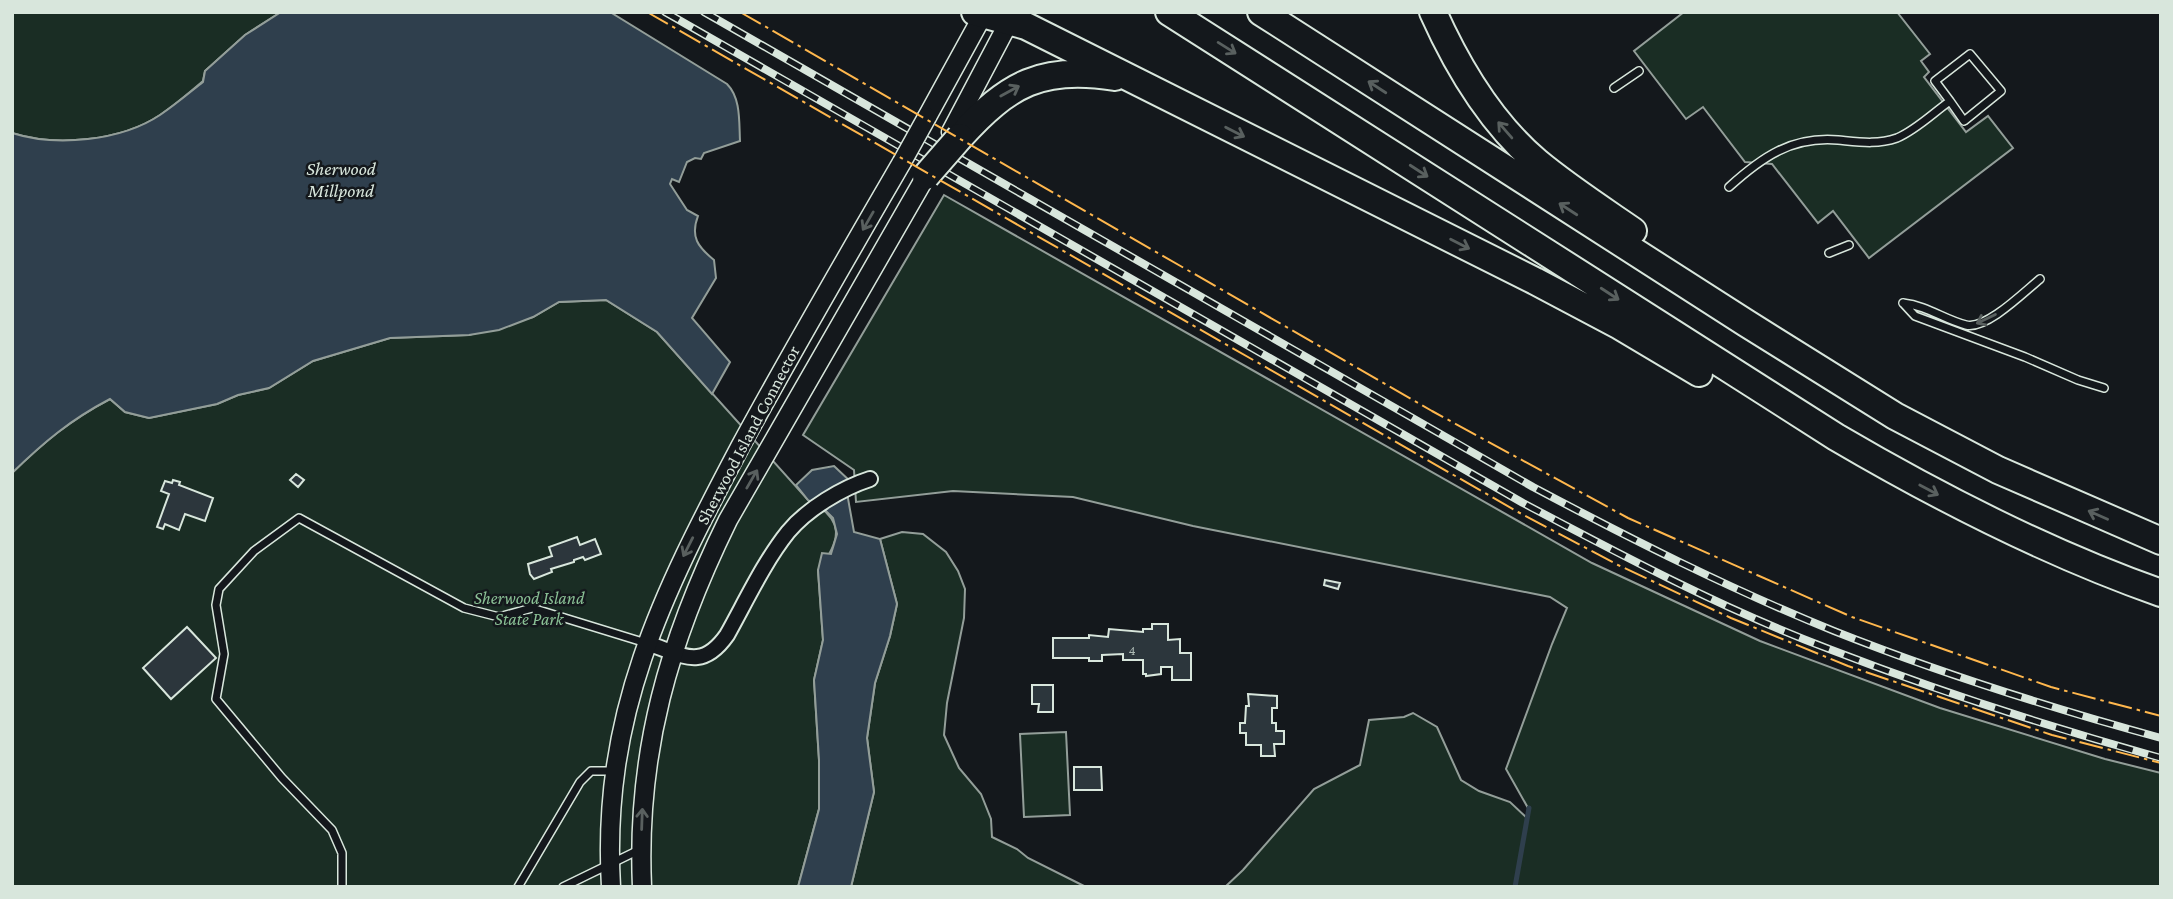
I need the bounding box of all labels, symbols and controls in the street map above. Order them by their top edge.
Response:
one-way arrow [1217,41,1236,56]
one-way arrow [1367,79,1387,93]
one-way arrow [999,84,1020,97]
one-way arrow [1496,122,1513,139]
one-way arrow [1224,125,1245,139]
water label: Sherwood Millpond [306,158,377,201]
one-way arrow [1408,164,1428,178]
one-way arrow [1559,202,1578,217]
one-way arrow [861,210,874,231]
one-way arrow [1449,238,1470,252]
one-way arrow [1600,287,1619,301]
one-way arrow [1975,313,1996,326]
street label: Sherwood Island Connector [692,342,804,528]
one-way arrow [745,469,759,489]
one-way arrow [1918,483,1939,497]
one-way arrow [2087,508,2109,521]
one-way arrow [680,536,694,557]
park label: Sherwood Island State Park [474,588,585,629]
house number: 4 [1128,642,1136,658]
one-way arrow [635,807,648,830]

